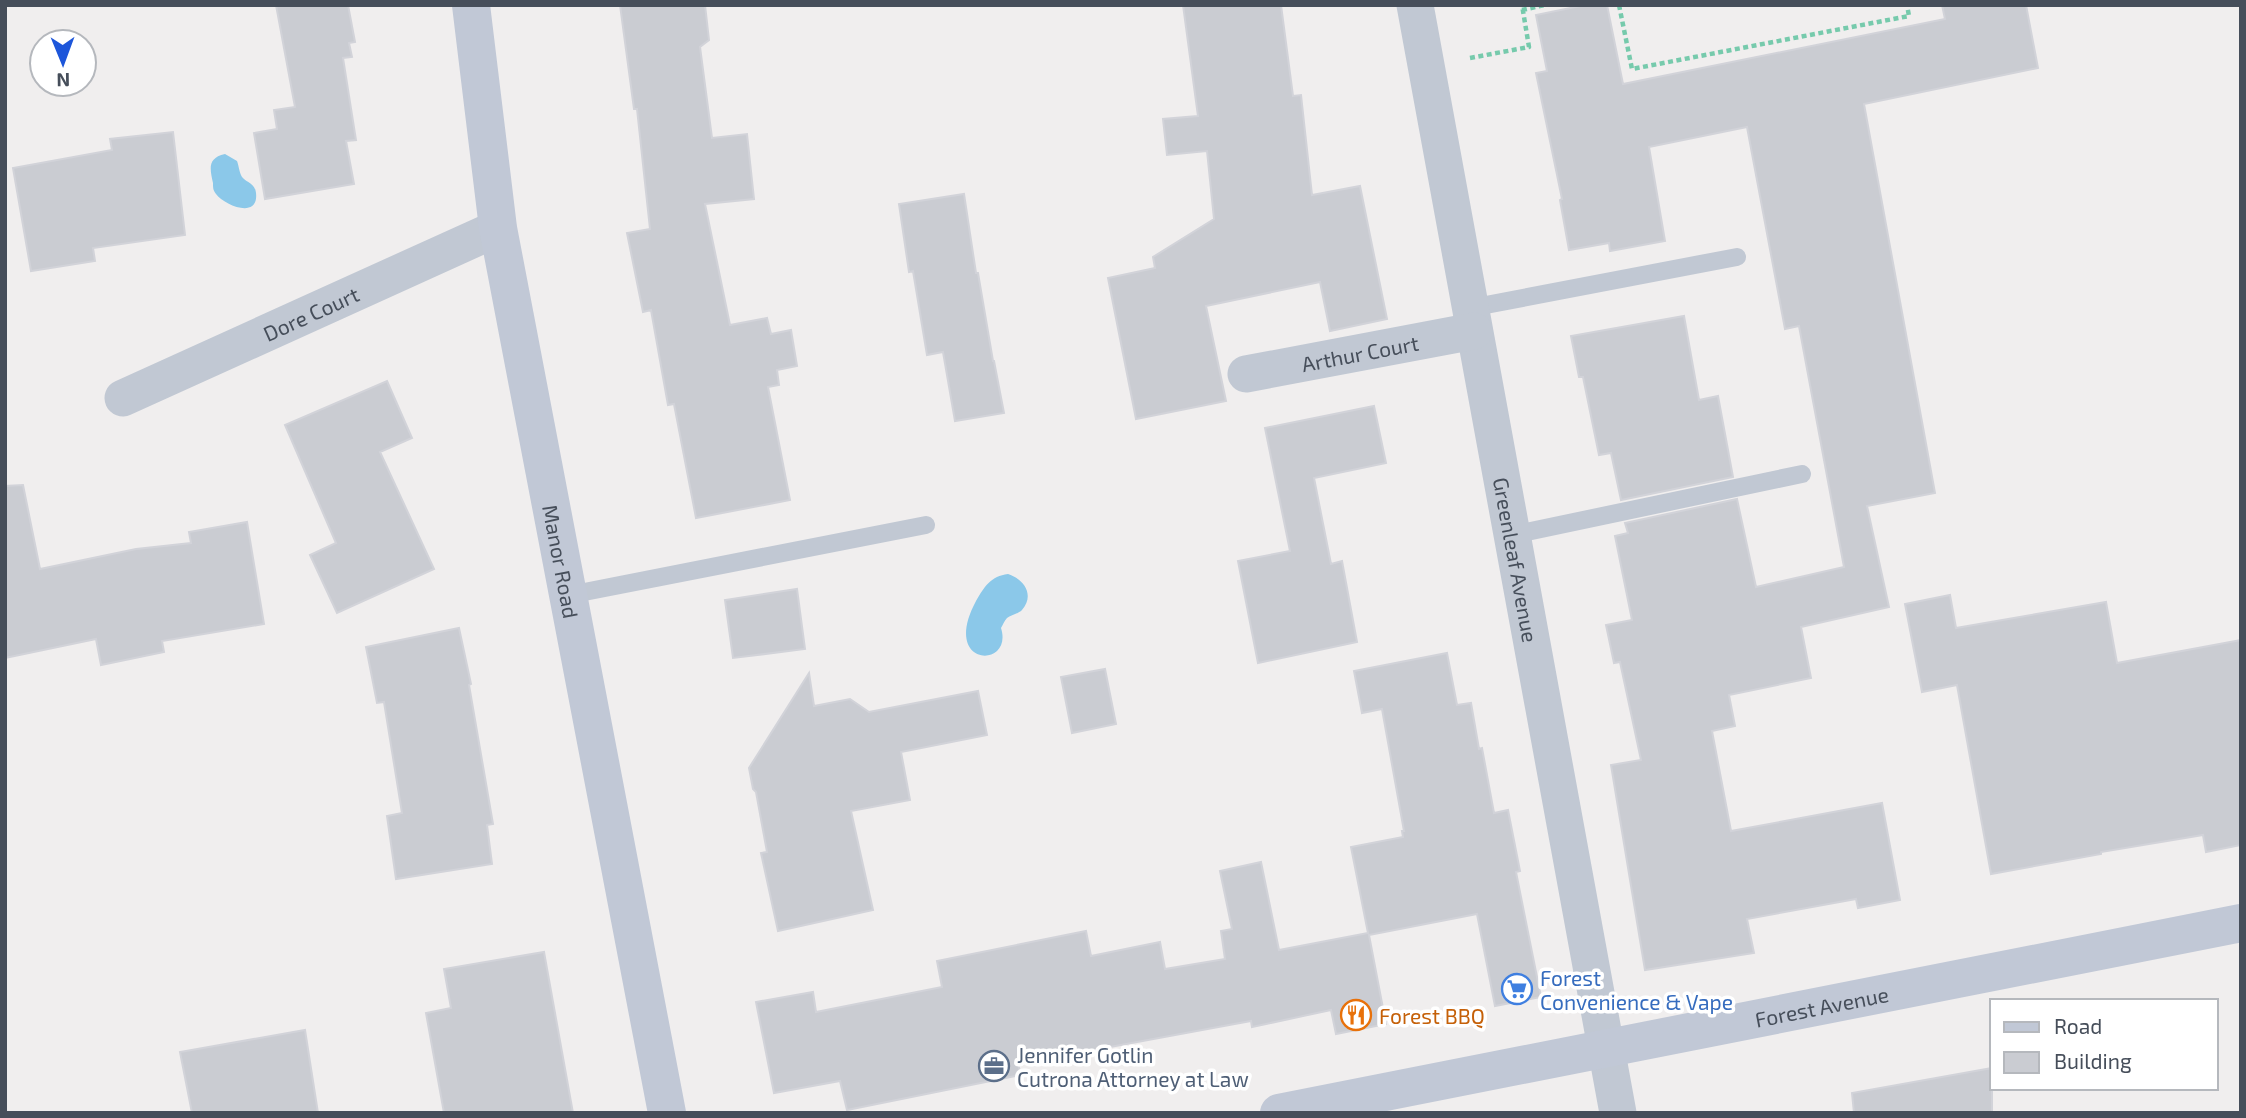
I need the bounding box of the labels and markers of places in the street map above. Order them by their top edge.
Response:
place label: Forest Convenience & Vape [1540,965,1733,1014]
supermarket icon: Forest Convenience & Vape [1500,972,1534,1006]
restaurant icon: Forest BBQ [1339,998,1373,1032]
place label: Forest BBQ [1379,1003,1485,1029]
place label: Jennifer Gotlin Cutrona Attorney at Law [1017,1042,1249,1091]
office icon: Jennifer Gotlin Cutrona Attorney at Law [977,1049,1011,1083]

